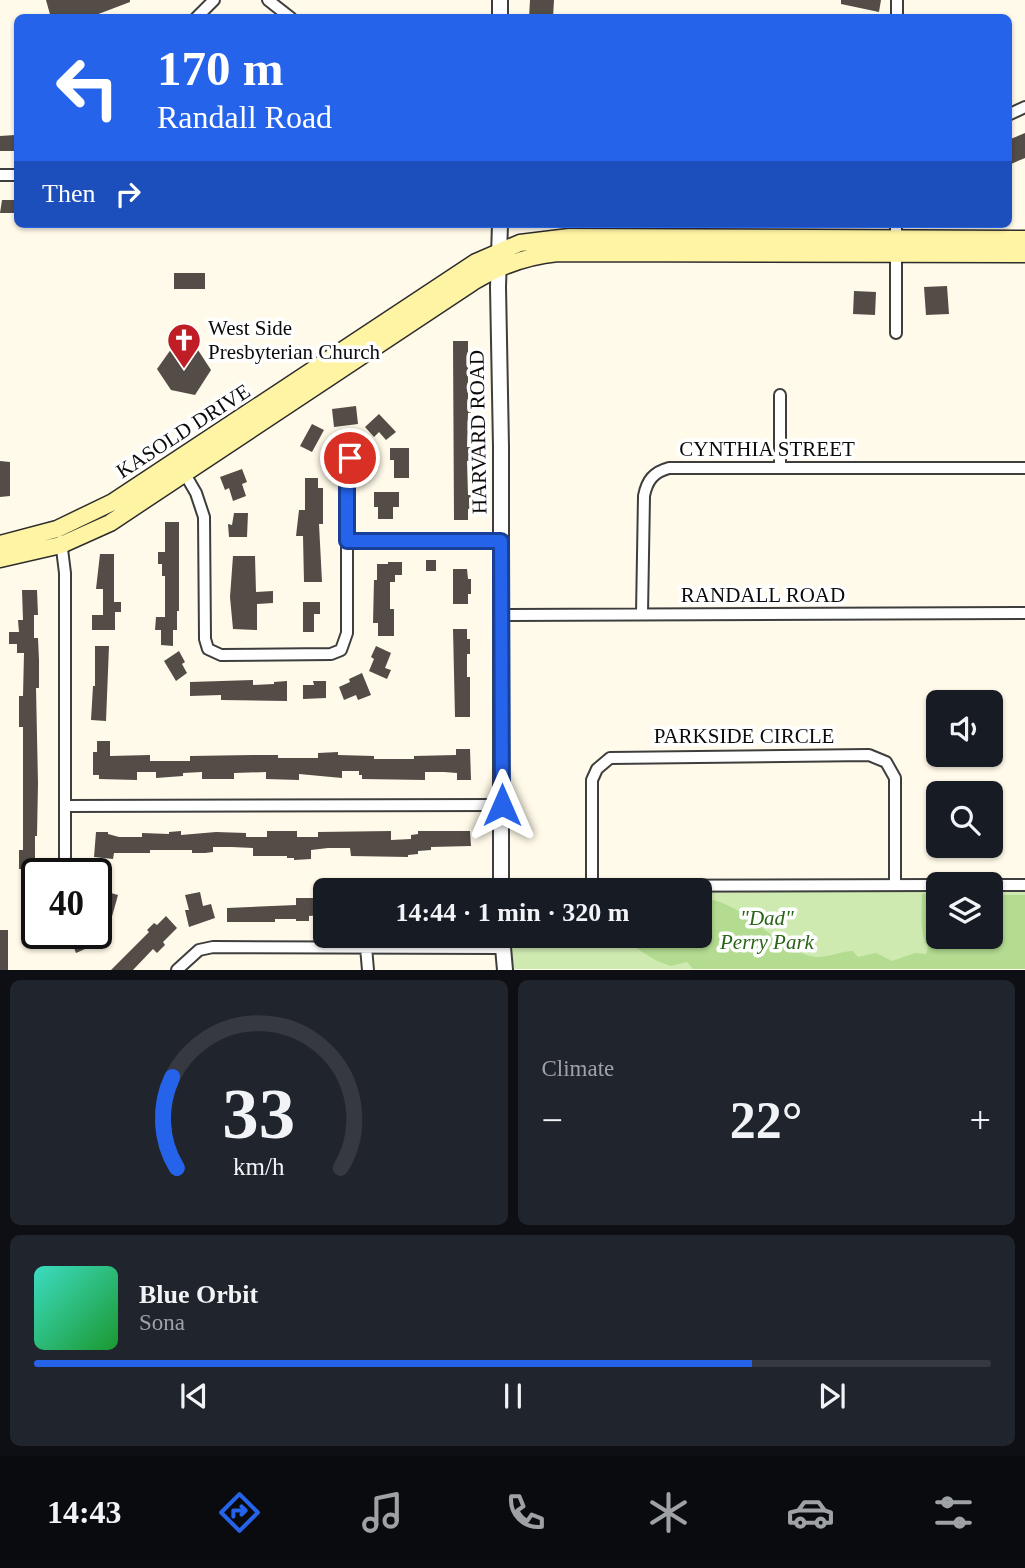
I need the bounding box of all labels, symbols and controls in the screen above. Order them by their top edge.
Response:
text: 170 m [157,41,284,96]
icon: left [42,42,133,133]
text: Randall Road [157,99,332,135]
icon: right [109,175,147,213]
text: Then [42,179,95,208]
place label: West Side Presbyterian Church [208,316,381,364]
church icon: West Side Presbyterian Church [165,321,203,370]
street label: HARVARD ROAD [465,350,491,514]
street label: KASOLD DRIVE [112,379,254,483]
pin [320,428,380,488]
street label: CYNTHIA STREET [679,437,855,461]
icon: arrive [331,439,369,477]
street label: RANDALL ROAD [681,583,845,607]
map controls [926,690,1003,949]
button: sound [926,690,1003,767]
street label: PARKSIDE CIRCLE [654,724,834,748]
position arrow [465,768,539,842]
button: search [926,781,1003,858]
speed limit sign: 40 [21,858,112,949]
button: layers [926,872,1003,949]
text: 14:44 · 1 min · 320 m [396,898,630,927]
park label: "Dad" Perry Park [719,906,815,954]
text: Climate [542,1056,614,1081]
text: 33 [222,1074,295,1155]
text: 22° [730,1092,803,1149]
text: − [542,1099,563,1141]
text: + [970,1099,991,1141]
text: km/h [233,1153,285,1180]
text: Blue Orbit [139,1280,258,1309]
text: Sona [139,1310,185,1335]
icon: previous [175,1377,213,1415]
icon: pause [494,1377,532,1415]
icon: next [813,1377,851,1415]
icon: directions [215,1488,264,1537]
icon: music [358,1488,407,1537]
icon: phone [501,1488,550,1537]
icon: climate [644,1488,693,1537]
icon: car [786,1488,835,1537]
icon: filters [929,1488,978,1537]
text: 14:43 [47,1494,122,1530]

